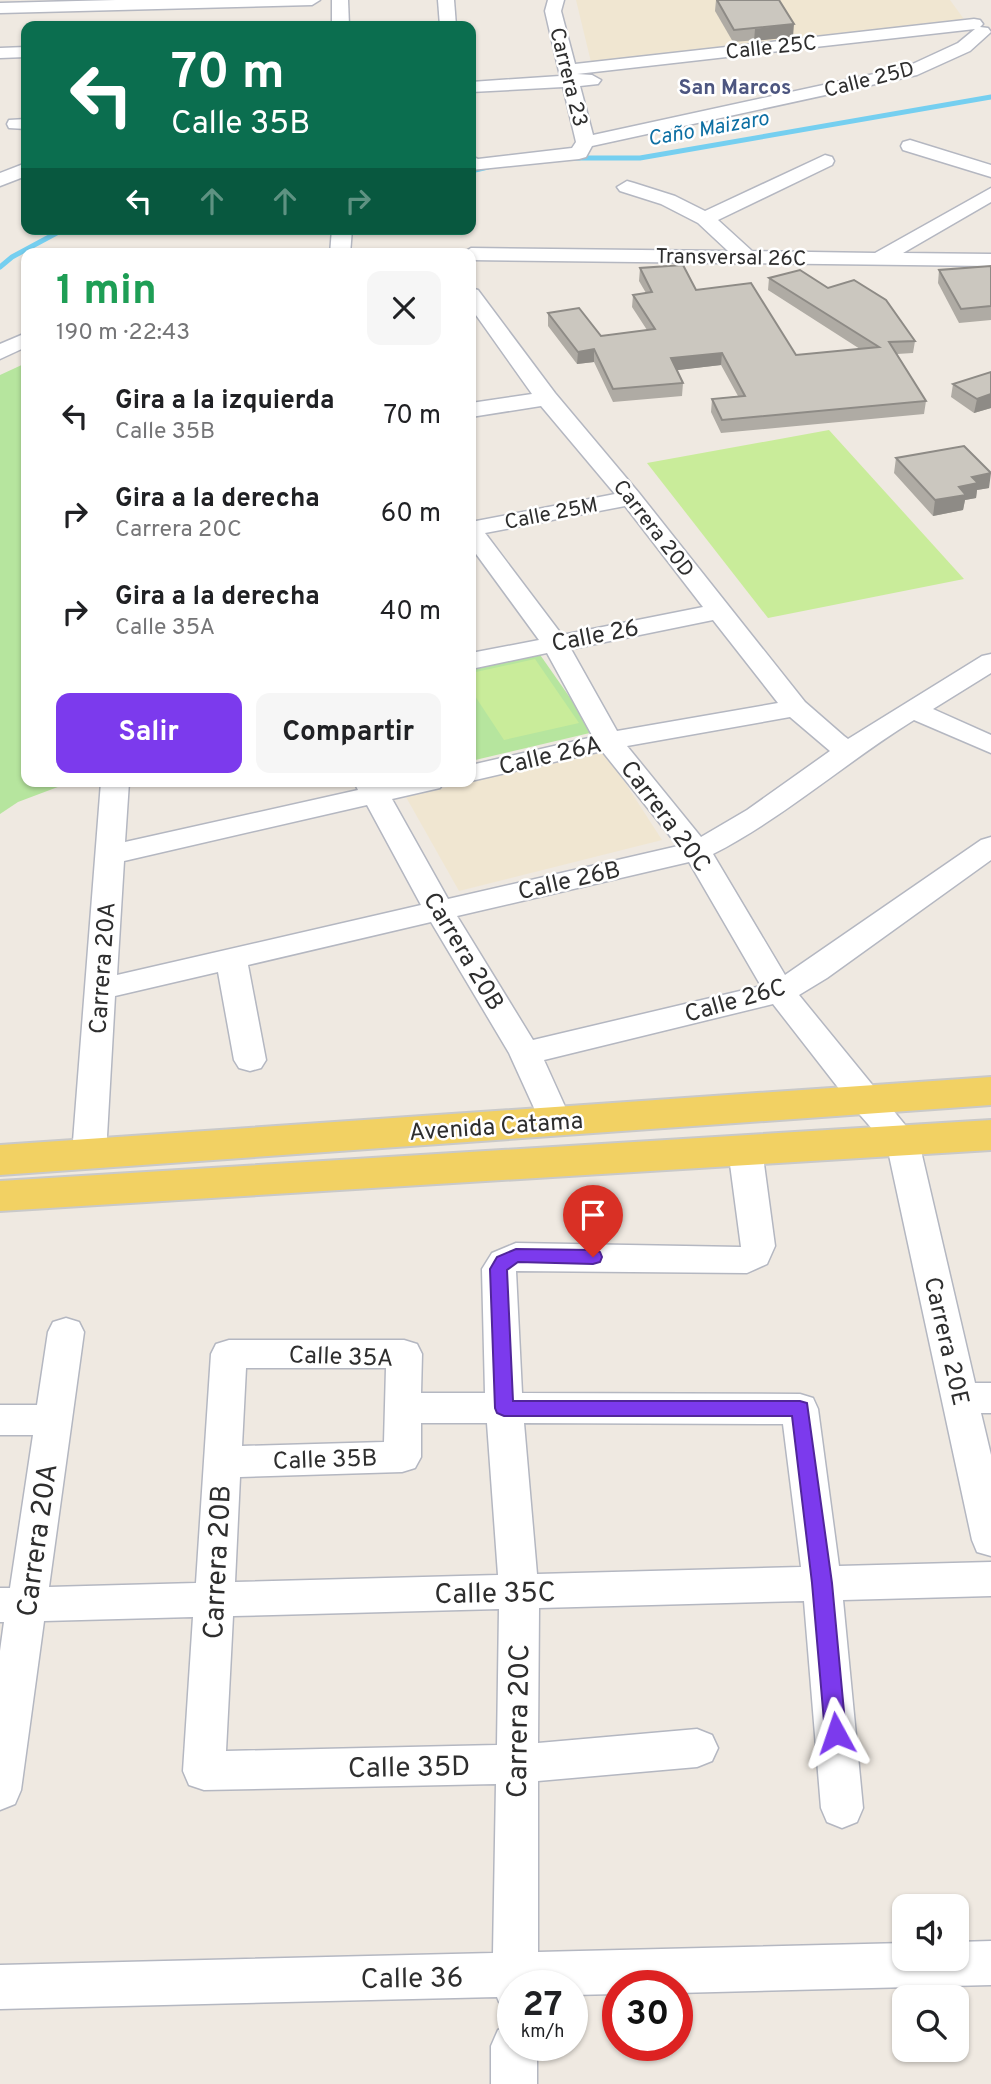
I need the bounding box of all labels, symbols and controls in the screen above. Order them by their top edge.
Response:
street label: Carrera 23 [542,25,593,130]
street label: Calle 25C [724,30,818,67]
text: 70 m [171,44,285,106]
icon: left [56,49,147,140]
street label: Calle 25D [821,56,917,105]
district label: San Marcos [679,75,791,102]
text: Calle 35B [171,105,310,145]
water label: Caño Maizaro [646,105,772,153]
icon: left [120,182,158,220]
icon: ahead [193,182,231,220]
icon: ahead [266,182,304,220]
icon: right [339,182,377,220]
street label: Transversal 26C [655,244,807,273]
text: 1 min [56,266,157,319]
button: close [367,271,441,345]
text: 190 m · 22:43 [56,319,190,348]
text: Gira a la izquierda [115,385,334,418]
icon: left [56,397,94,435]
text: 70 m [383,400,441,433]
text: Calle 35B [115,418,215,447]
street label: Carrera 20D [606,475,699,583]
text: Gira a la derecha [115,483,320,516]
street label: Calle 25M [502,492,600,537]
icon: right [56,495,94,533]
text: 60 m [381,498,441,531]
text: Carrera 20C [115,516,242,545]
text: Gira a la derecha [115,581,320,614]
icon: right [56,593,94,631]
text: 40 m [380,596,441,629]
text: Calle 35A [115,614,215,643]
street label: Calle 26 [549,614,642,660]
button: Salir [56,693,242,773]
button: Compartir [256,693,441,773]
street label: Calle 26A [496,731,605,783]
street label: Carrera 20C [613,755,716,879]
street label: Calle 26B [515,856,624,908]
street label: Carrera 20B [415,888,509,1017]
street label: Carrera 20A [84,901,124,1035]
street label: Calle 26C [682,973,790,1031]
street label: Avenida Catama [408,1107,584,1149]
pin [563,1185,623,1257]
icon: arrive [574,1196,612,1234]
street label: Carrera 20E [916,1274,974,1409]
street label: Calle 35A [288,1341,394,1375]
street label: Calle 35B [272,1444,378,1478]
street label: Carrera 20A [10,1461,68,1619]
street label: Carrera 20B [197,1484,241,1640]
street label: Calle 35C [434,1576,556,1614]
street label: Carrera 20C [501,1644,539,1799]
position arrow [799,1696,873,1770]
street label: Calle 35D [347,1750,471,1788]
map controls [892,1894,969,2062]
button: sound [892,1894,969,1971]
street label: Calle 36 [360,1961,464,1999]
speed limit sign: 30 [602,1970,693,2061]
text: 27 [523,1984,562,2028]
button: search [892,1985,969,2062]
text: km/h [521,2021,564,2044]

